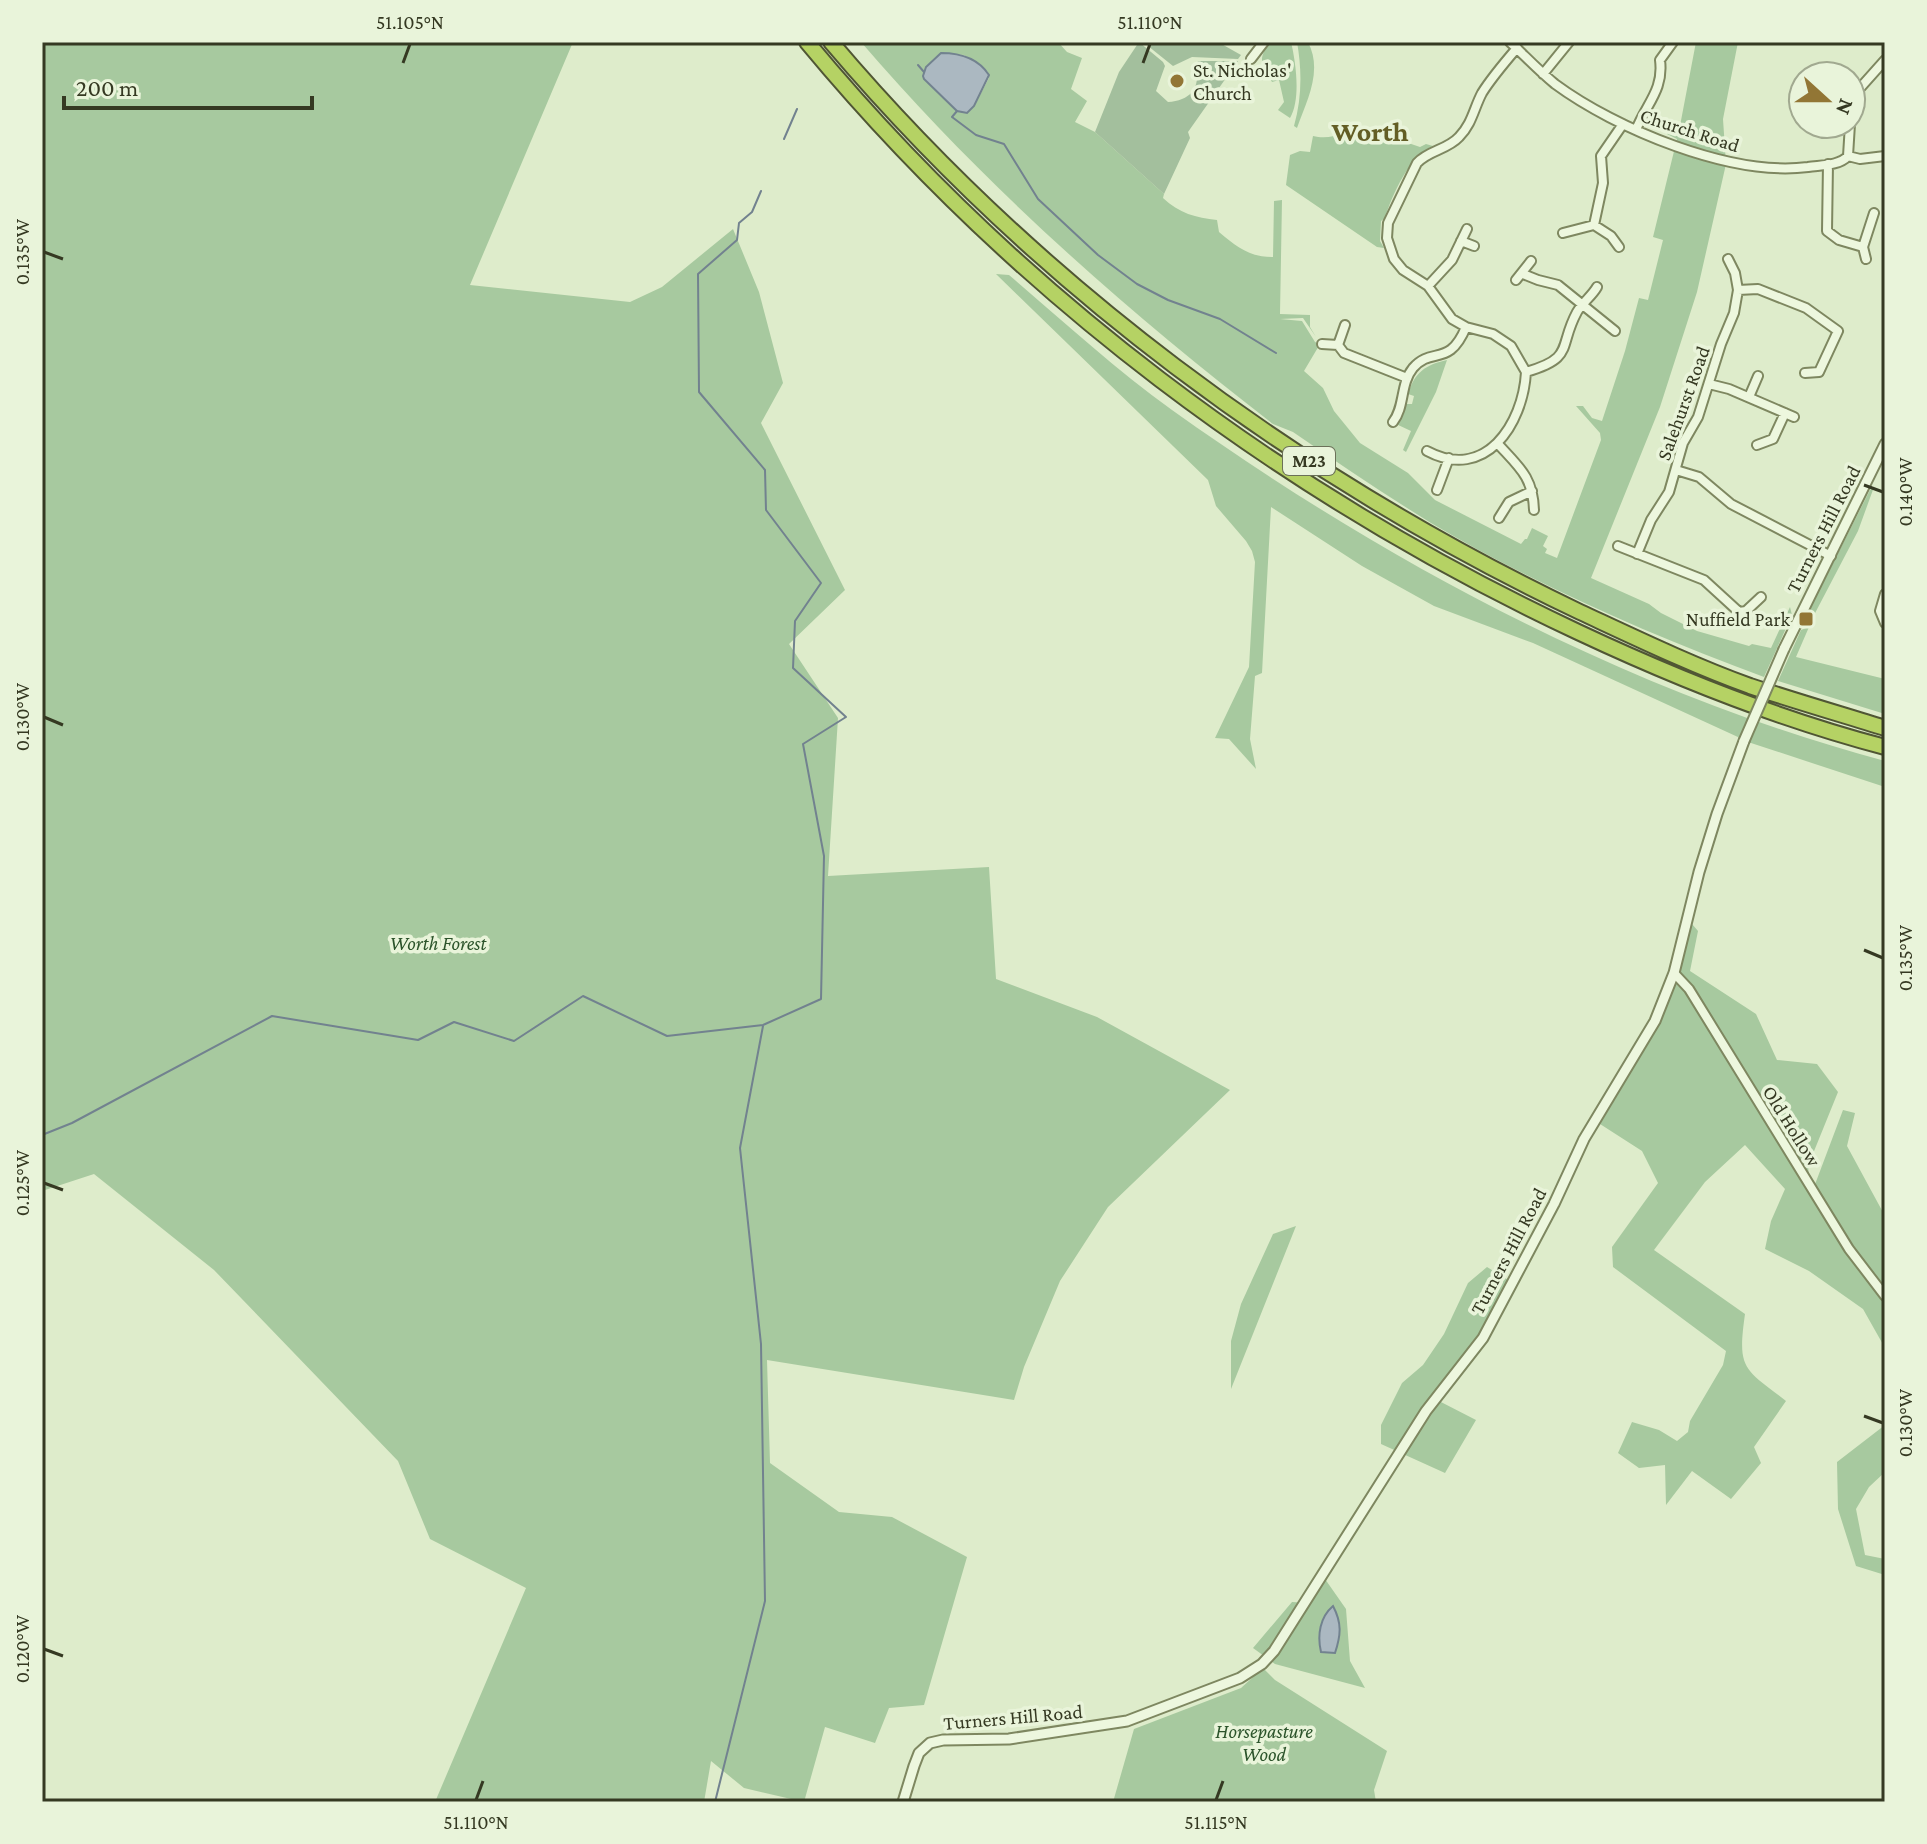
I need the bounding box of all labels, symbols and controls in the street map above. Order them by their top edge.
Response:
text: 51.105°N [376,11,444,33]
text: 51.110°N [1117,11,1183,33]
place label: St. Nicholas' Church [1193,59,1292,104]
scale bar [64,60,312,110]
north arrow [1787,60,1867,140]
marker: St. Nicholas' Church [1168,72,1186,90]
text: 200 m [76,74,138,101]
text: N [1831,96,1860,118]
street label: Church Road [1638,104,1743,157]
district label: Worth [1330,116,1409,147]
text: 0.135°W [11,218,33,285]
street label: Salehurst Road [1652,343,1714,463]
road number: M23 [1283,447,1335,475]
text: 0.140°W [1894,457,1916,527]
street label: Turners Hill Road [1781,461,1865,596]
place label: Nuffield Park [1686,608,1790,630]
marker: Nuffield Park [1797,610,1815,628]
text: 0.130°W [11,682,33,751]
text: 0.135°W [1894,924,1916,991]
park label: Worth Forest [390,932,487,954]
street label: Old Hollow [1759,1082,1826,1171]
text: 0.125°W [11,1149,33,1216]
street label: Turners Hill Road [1465,1184,1551,1318]
text: 0.130°W [1894,1388,1916,1457]
text: 0.120°W [11,1614,33,1683]
street label: Turners Hill Road [942,1700,1084,1734]
park label: Horsepasture Wood [1215,1720,1313,1765]
text: 51.110°N [443,1811,509,1833]
text: 51.115°N [1184,1811,1248,1833]

